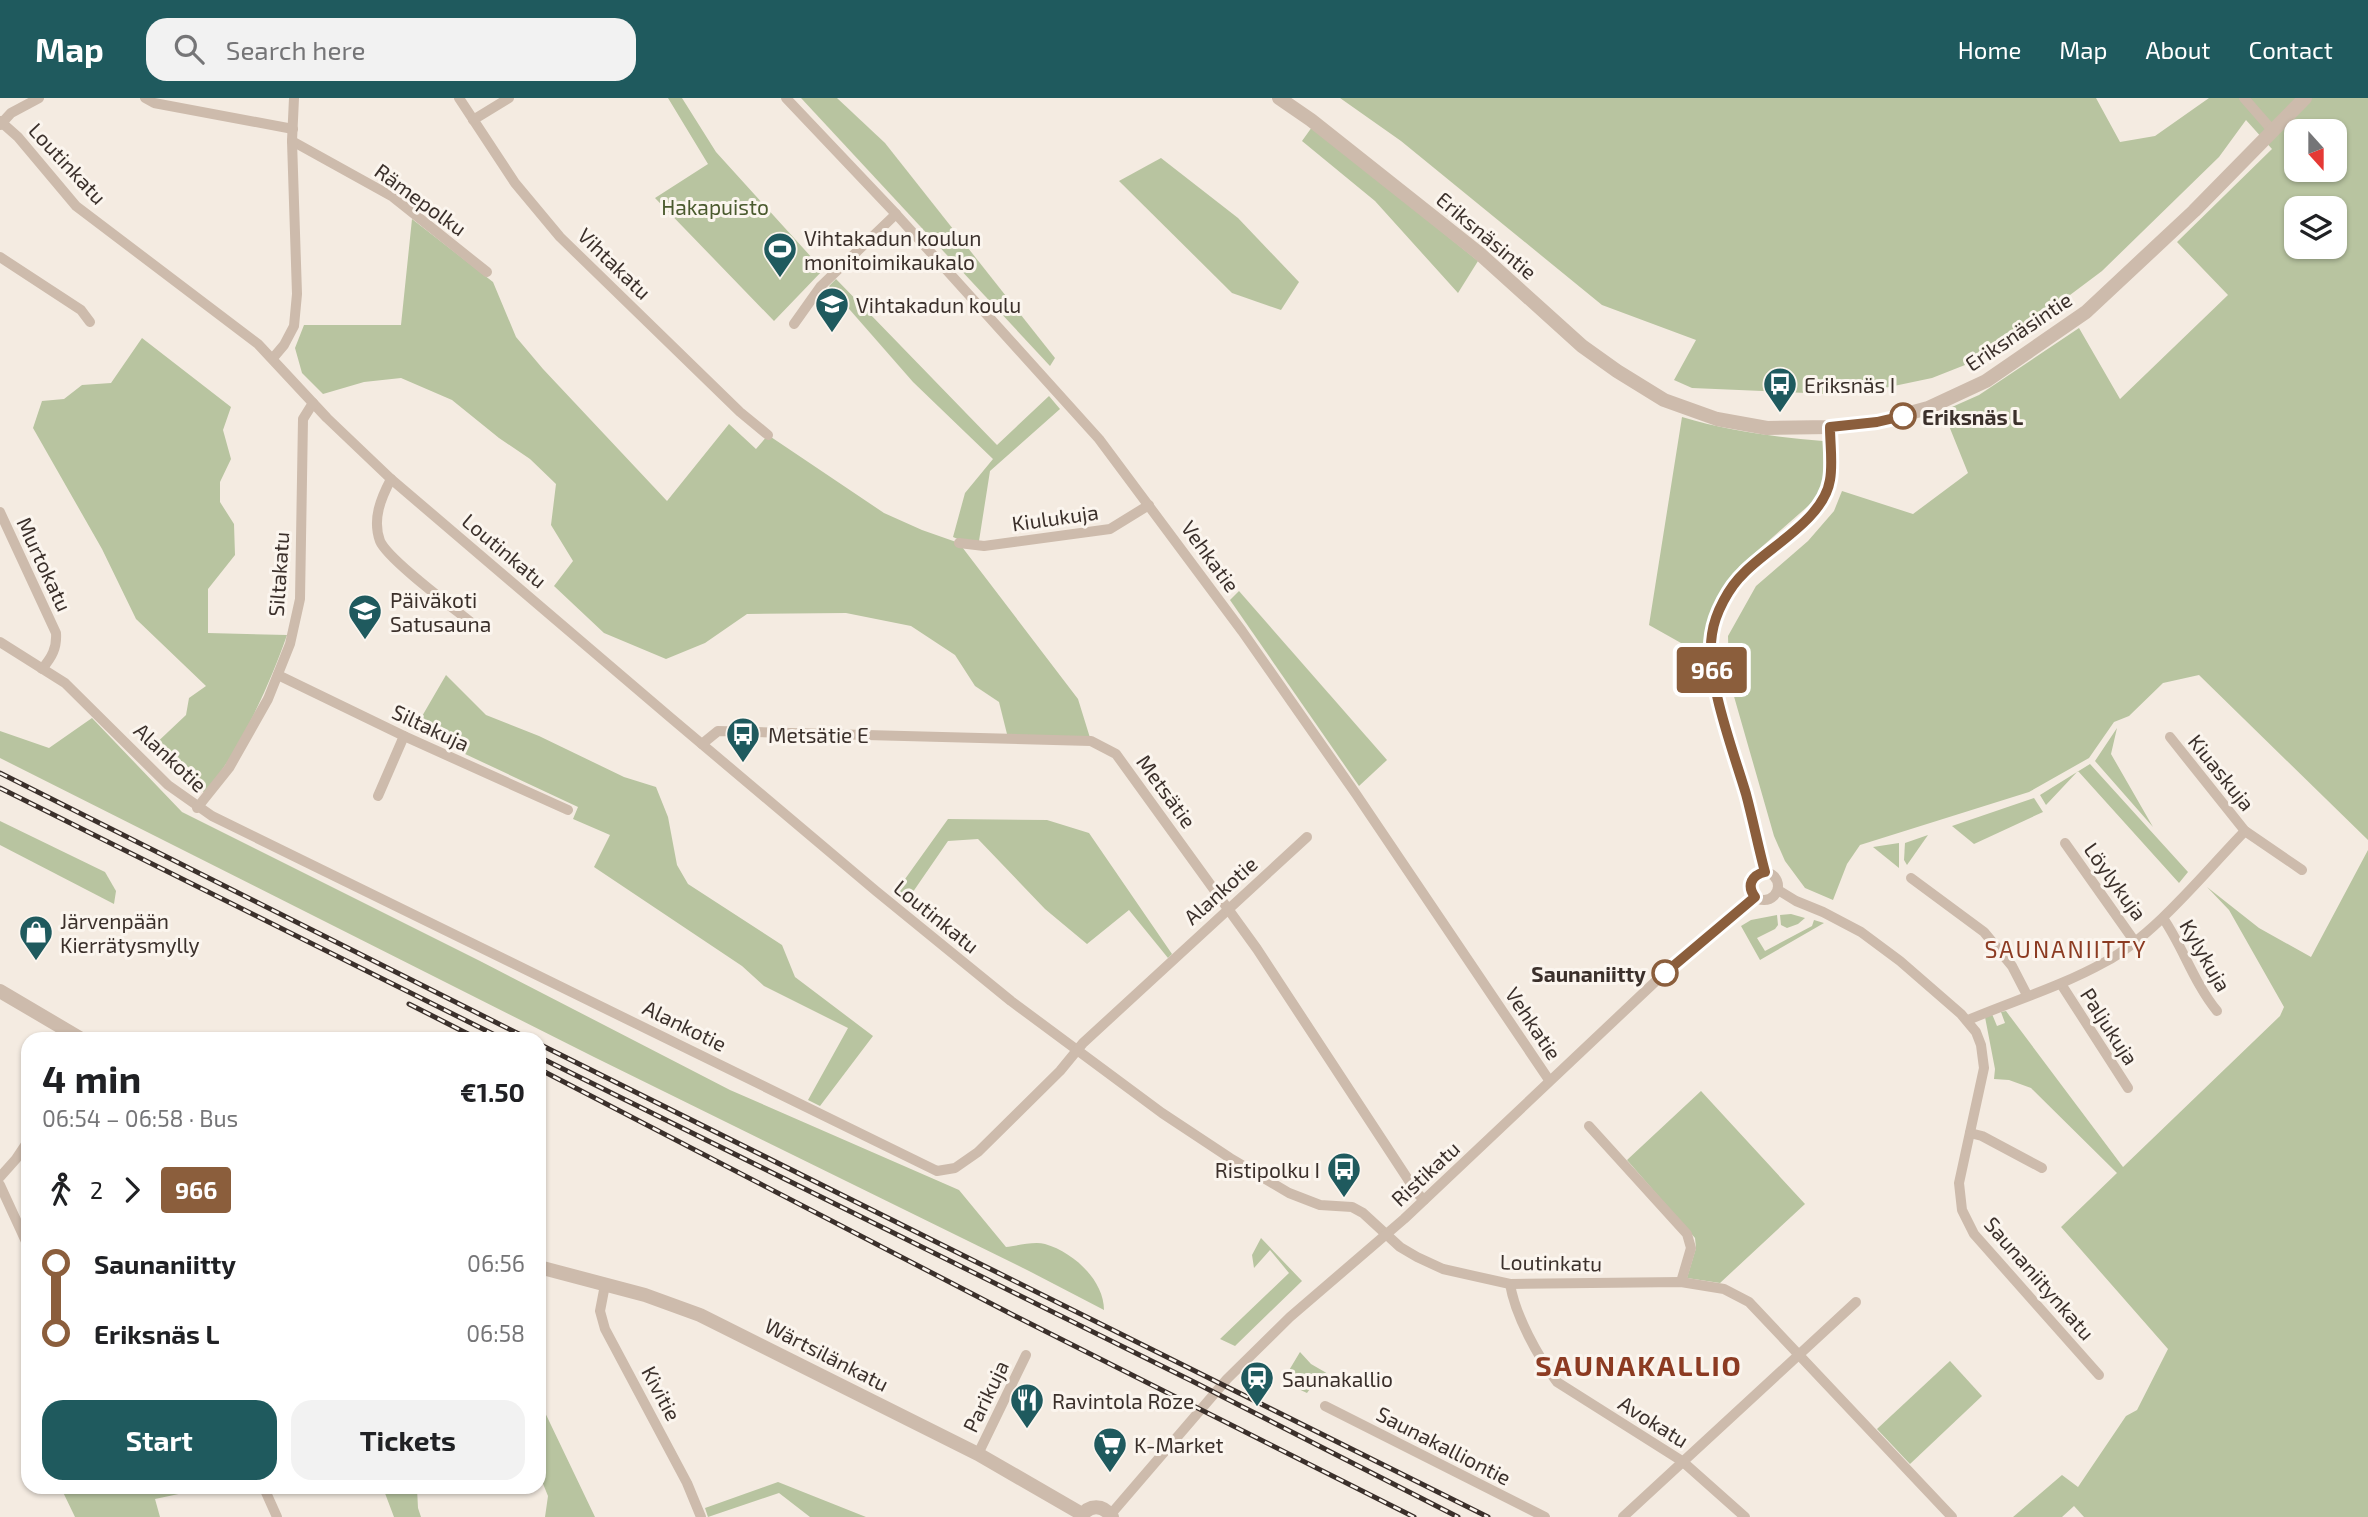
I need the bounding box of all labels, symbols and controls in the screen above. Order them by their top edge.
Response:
search box [146,18,636,81]
text: Map [35,29,104,69]
icon: search [170,30,208,68]
text: Search here [226,34,365,65]
text: Home [1958,35,2021,64]
text: Map [2059,35,2107,64]
text: About [2145,35,2211,64]
text: Contact [2249,35,2333,64]
street label: Loutinkatu [24,117,112,209]
north arrow [2284,119,2347,182]
map controls [2284,119,2347,259]
street label: Rämepolku [370,157,472,241]
street label: Eriksnäsintie [1432,186,1542,284]
park label: Hakapuisto [661,194,769,219]
button: layers [2284,196,2347,259]
street label: Vihtakatu [573,222,657,304]
place label: Vihtakadun koulun monitoimikaukalo [804,225,982,274]
sports icon: Vihtakadun koulun monitoimikaukalo [761,230,799,279]
school or university icon: Vihtakadun koulu [813,285,851,334]
street label: Eriksnäsintie [1960,286,2076,376]
place label: Vihtakadun koulu [856,292,1021,317]
bus stop icon: Eriksnäs I [1761,365,1799,414]
place label: Eriksnäs I [1804,372,1895,397]
marker: Eriksnäs L [1890,403,1916,429]
place label: Eriksnäs L [1922,404,2023,429]
street label: Kiulukuja [1010,499,1100,536]
street label: Loutinkatu [458,508,552,592]
street label: Murtokatu [12,513,78,615]
street label: Vehkatie [1177,515,1245,597]
street label: Siltakatu [263,531,293,617]
place label: Päiväkoti Satusauna [390,587,491,636]
school or university icon: Päiväkoti Satusauna [346,592,384,641]
line badge: 966 [1672,647,1752,693]
text: 966 [1691,655,1733,684]
street label: Siltakuja [388,698,473,757]
bus stop icon: Metsätie E [724,715,762,764]
street label: Alankotie [130,717,212,797]
place label: Metsätie E [768,722,869,747]
street label: Kiuaskuja [2183,729,2260,816]
street label: Metsätie [1132,750,1202,832]
street label: Löylykuja [2079,837,2153,925]
street label: Alankotie [1178,851,1262,929]
street label: Loutinkatu [889,874,985,958]
place label: Järvenpään Kierrätysmylly [60,908,200,957]
shop icon: Järvenpään Kierrätysmylly [17,913,55,962]
street label: Kylykuja [2174,914,2237,996]
district label: SAUNANIITTY [1984,935,2148,963]
marker: Saunaniitty [1652,960,1678,986]
place label: Saunaniitty [1531,961,1646,987]
street label: Vehkatie [1501,982,1567,1064]
street label: Paljukuja [2075,983,2144,1070]
street label: Alankotie [639,994,731,1056]
text: 4 min [42,1055,141,1101]
text: €1.50 [460,1076,525,1107]
text: 06:54 – 06:58 · Bus [42,1104,238,1132]
street label: Ristikatu [1386,1135,1464,1211]
bus stop icon: Ristipolku I [1325,1150,1363,1199]
place label: Ristipolku I [1215,1157,1320,1182]
icon: walk [42,1171,80,1209]
icon: forward [113,1171,151,1209]
text: 966 [175,1175,217,1204]
text: 2 [90,1176,103,1204]
street label: Saunaniitynkatu [1980,1211,2100,1345]
text: Saunaniitty [94,1248,236,1279]
text: 06:56 [467,1249,525,1277]
street label: Loutinkatu [1500,1249,1602,1275]
street label: Wärtsilänkatu [761,1312,893,1396]
text: Eriksnäs L [94,1318,219,1349]
text: 06:58 [466,1319,525,1347]
district label: SAUNAKALLIO [1535,1348,1743,1382]
street label: Parikuja [957,1356,1014,1436]
station icon: Saunakallio [1238,1359,1276,1408]
street label: Kivitie [637,1361,687,1425]
place label: Saunakallio [1282,1366,1393,1391]
restaurant icon: Ravintola Roze [1008,1381,1046,1430]
place label: Ravintola Roze [1052,1388,1194,1413]
street label: Avokatu [1614,1390,1694,1452]
button: Start [42,1400,277,1480]
button: Tickets [291,1400,525,1480]
street label: Saunakalliontie [1373,1400,1515,1490]
supermarket icon: K-Market [1091,1425,1129,1474]
place label: K-Market [1134,1432,1223,1457]

